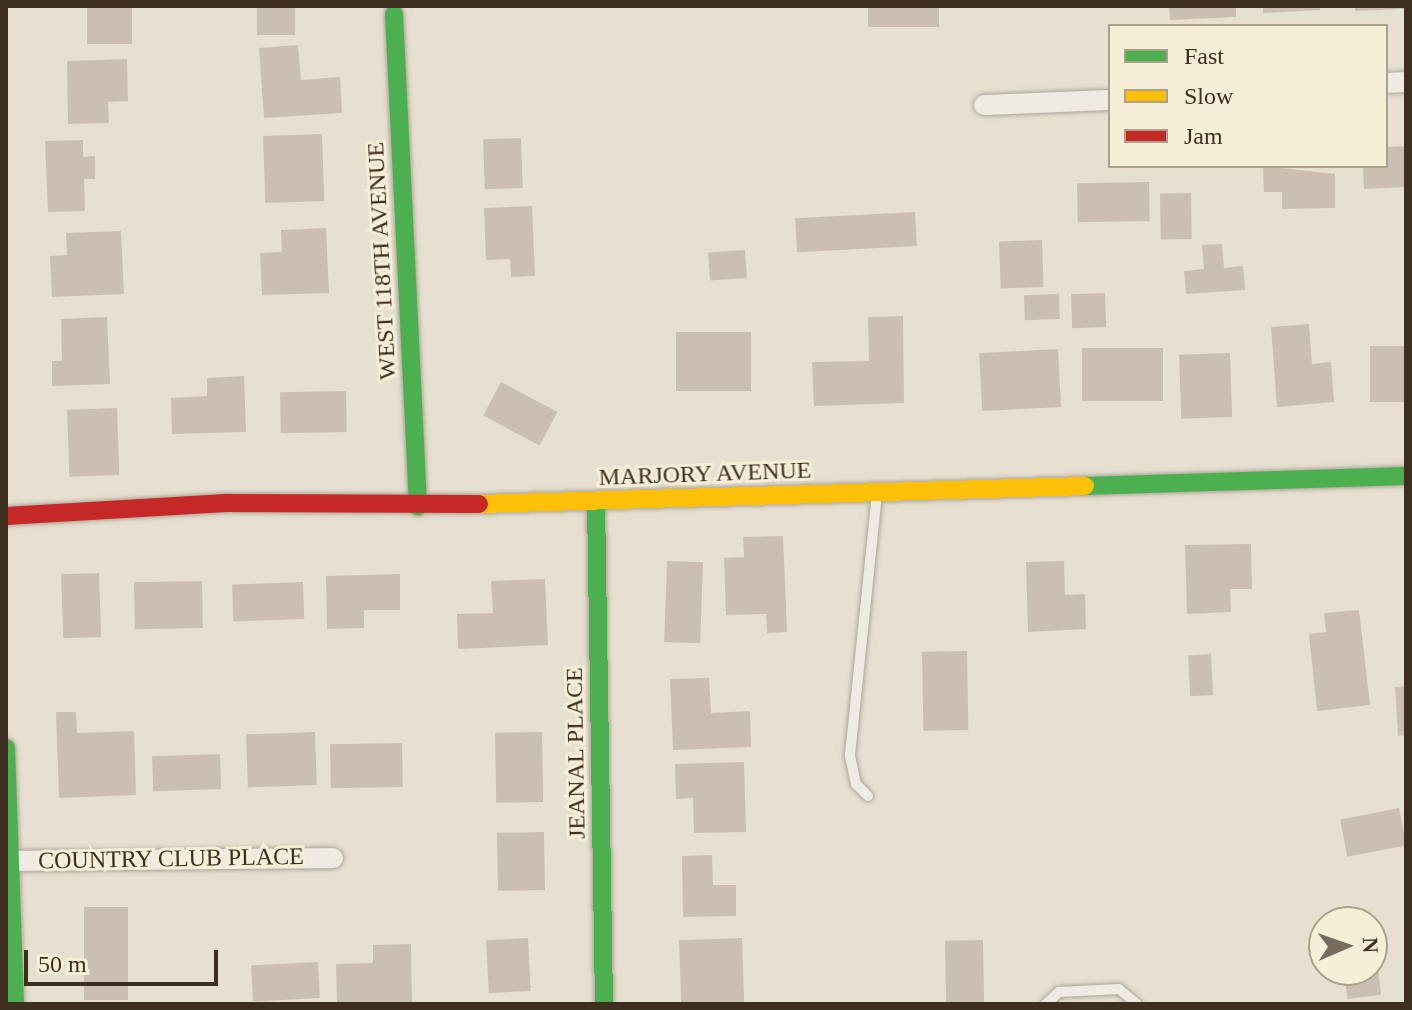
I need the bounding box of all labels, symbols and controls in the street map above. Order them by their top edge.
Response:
legend [1108,24,1388,168]
text: Fast [1184,43,1224,69]
text: Slow [1184,83,1233,109]
text: Jam [1184,123,1223,149]
street label: WEST 118TH AVENUE [361,140,403,382]
street label: MARJORY AVENUE [597,456,813,492]
street label: JEANAL PLACE [560,666,592,840]
street label: COUNTRY CLUB PLACE [37,842,305,876]
north arrow [1308,906,1388,986]
scale bar [28,934,222,984]
text: N [1358,937,1383,954]
text: 50 m [38,951,87,977]

